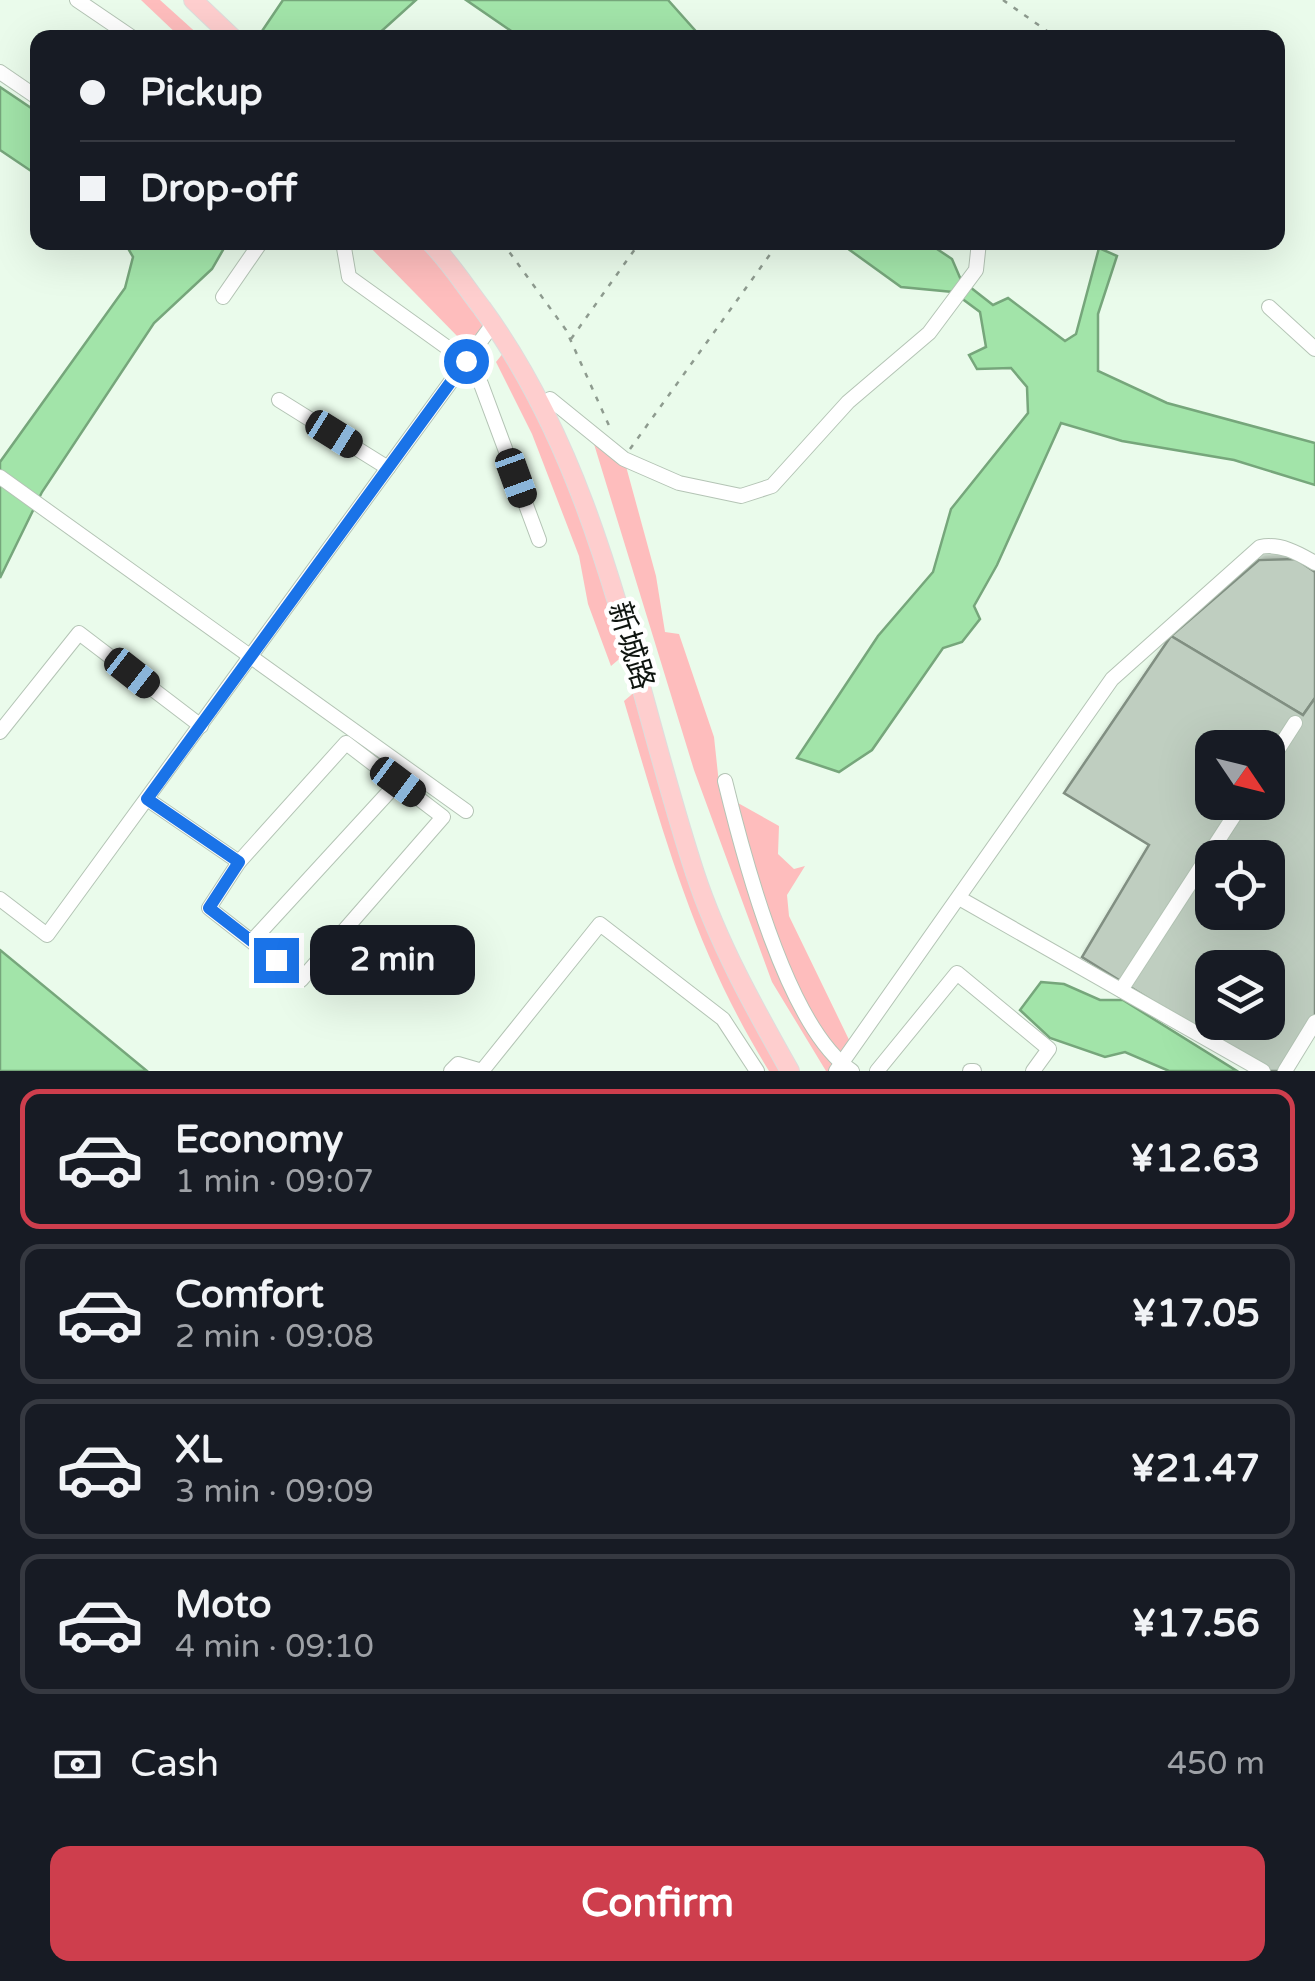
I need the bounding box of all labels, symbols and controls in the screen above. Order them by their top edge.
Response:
text: Pickup [140,70,263,116]
text: Drop-off [140,166,297,212]
route start [444,339,489,384]
car [301,405,367,463]
car [492,445,540,511]
street label: 新城路 [600,598,662,694]
car [99,643,165,703]
north arrow [1195,730,1285,820]
map controls [1195,730,1285,1040]
car [365,752,431,812]
button: locate [1195,840,1285,930]
callout: 2 min [311,925,476,995]
route end [254,938,299,983]
text: 2 min [350,941,435,979]
button: layers [1195,950,1285,1040]
icon: car [55,1114,145,1204]
text: Economy [175,1117,343,1163]
text: ¥12.63 [1130,1136,1260,1182]
text: 1 min · 09:07 [175,1163,374,1201]
icon: car [55,1269,145,1359]
text: Comfort [175,1272,324,1318]
text: ¥17.05 [1132,1291,1260,1337]
text: 2 min · 09:08 [175,1318,374,1356]
icon: car [55,1424,145,1514]
text: XL [175,1427,222,1473]
text: ¥21.47 [1130,1446,1260,1492]
text: 3 min · 09:09 [175,1473,374,1511]
icon: car [55,1579,145,1669]
text: Moto [175,1582,271,1628]
text: ¥17.56 [1132,1601,1260,1647]
text: 4 min · 09:10 [175,1628,374,1666]
icon: cash [50,1737,105,1792]
text: Cash [130,1741,219,1787]
text: 450 m [1167,1745,1265,1783]
button: Confirm [50,1846,1265,1961]

